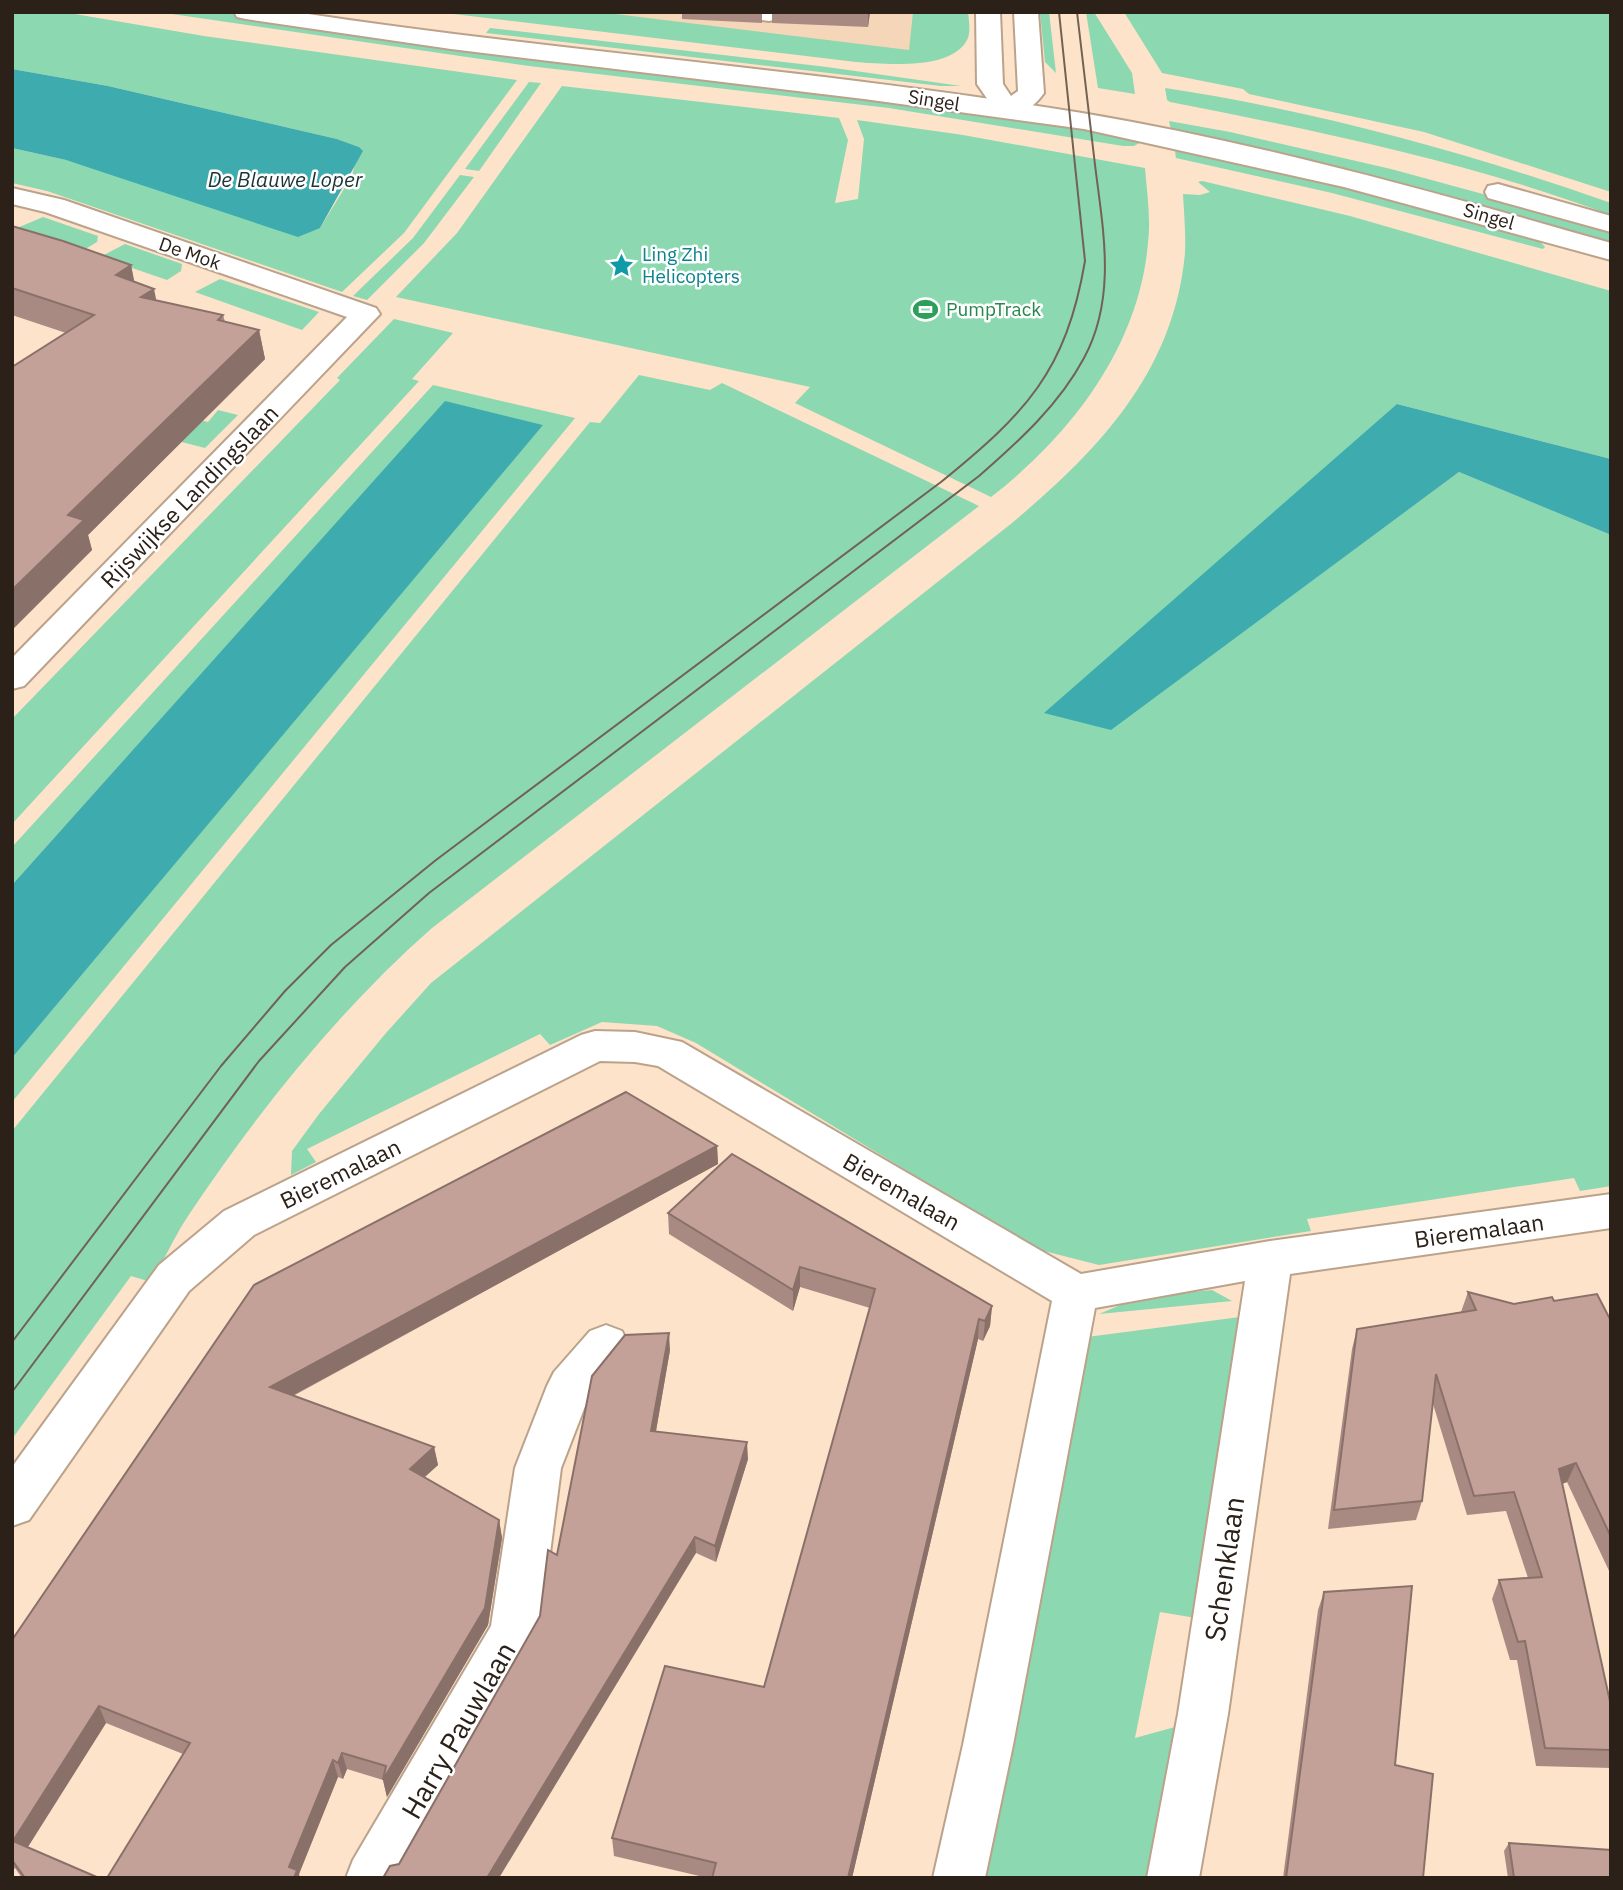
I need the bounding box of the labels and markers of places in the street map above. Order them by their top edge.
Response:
place label: Ling Zhi Helicopters [642,242,740,288]
place icon: Ling Zhi Helicopters [608,251,636,279]
sports icon: PumpTrack [912,295,940,323]
place label: PumpTrack [946,297,1041,321]

